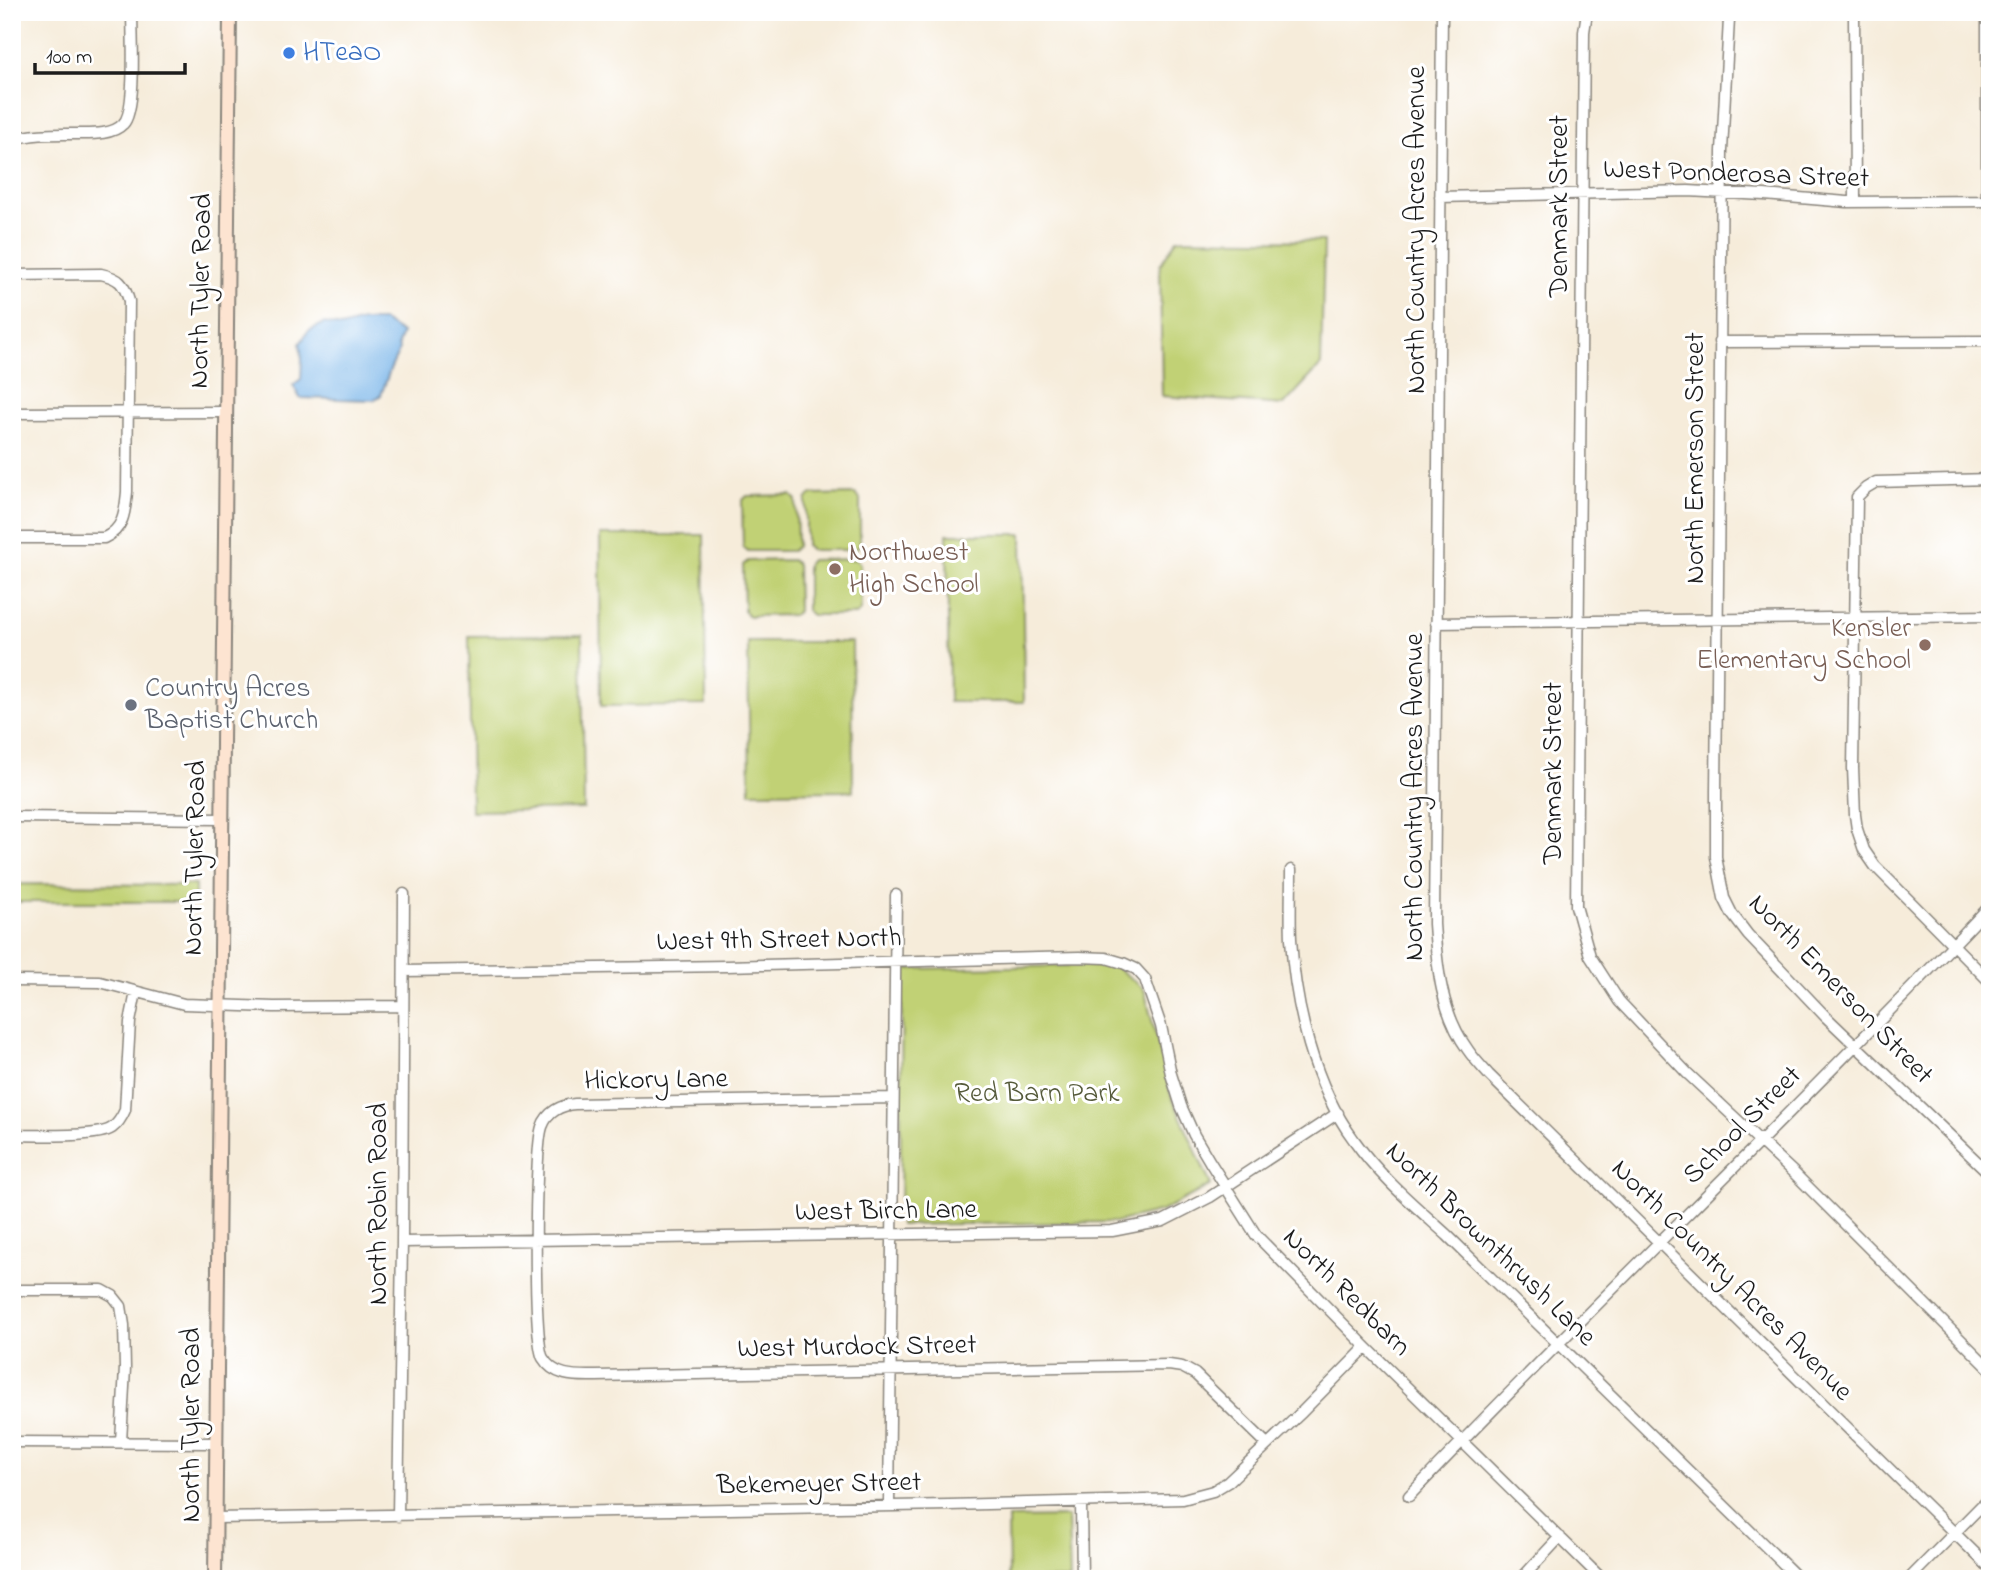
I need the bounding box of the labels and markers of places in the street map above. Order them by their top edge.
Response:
place label: HTeaO [303,33,381,74]
marker: HTeaO [281,45,297,61]
place label: Northwest High School [849,533,979,606]
marker: Northwest High School [827,561,843,577]
place label: Kensler Elementary School [1696,609,1911,682]
marker: Kensler Elementary School [1917,637,1933,653]
place label: Country Acres Baptist Church [144,669,318,742]
marker: Country Acres Baptist Church [123,697,139,713]

